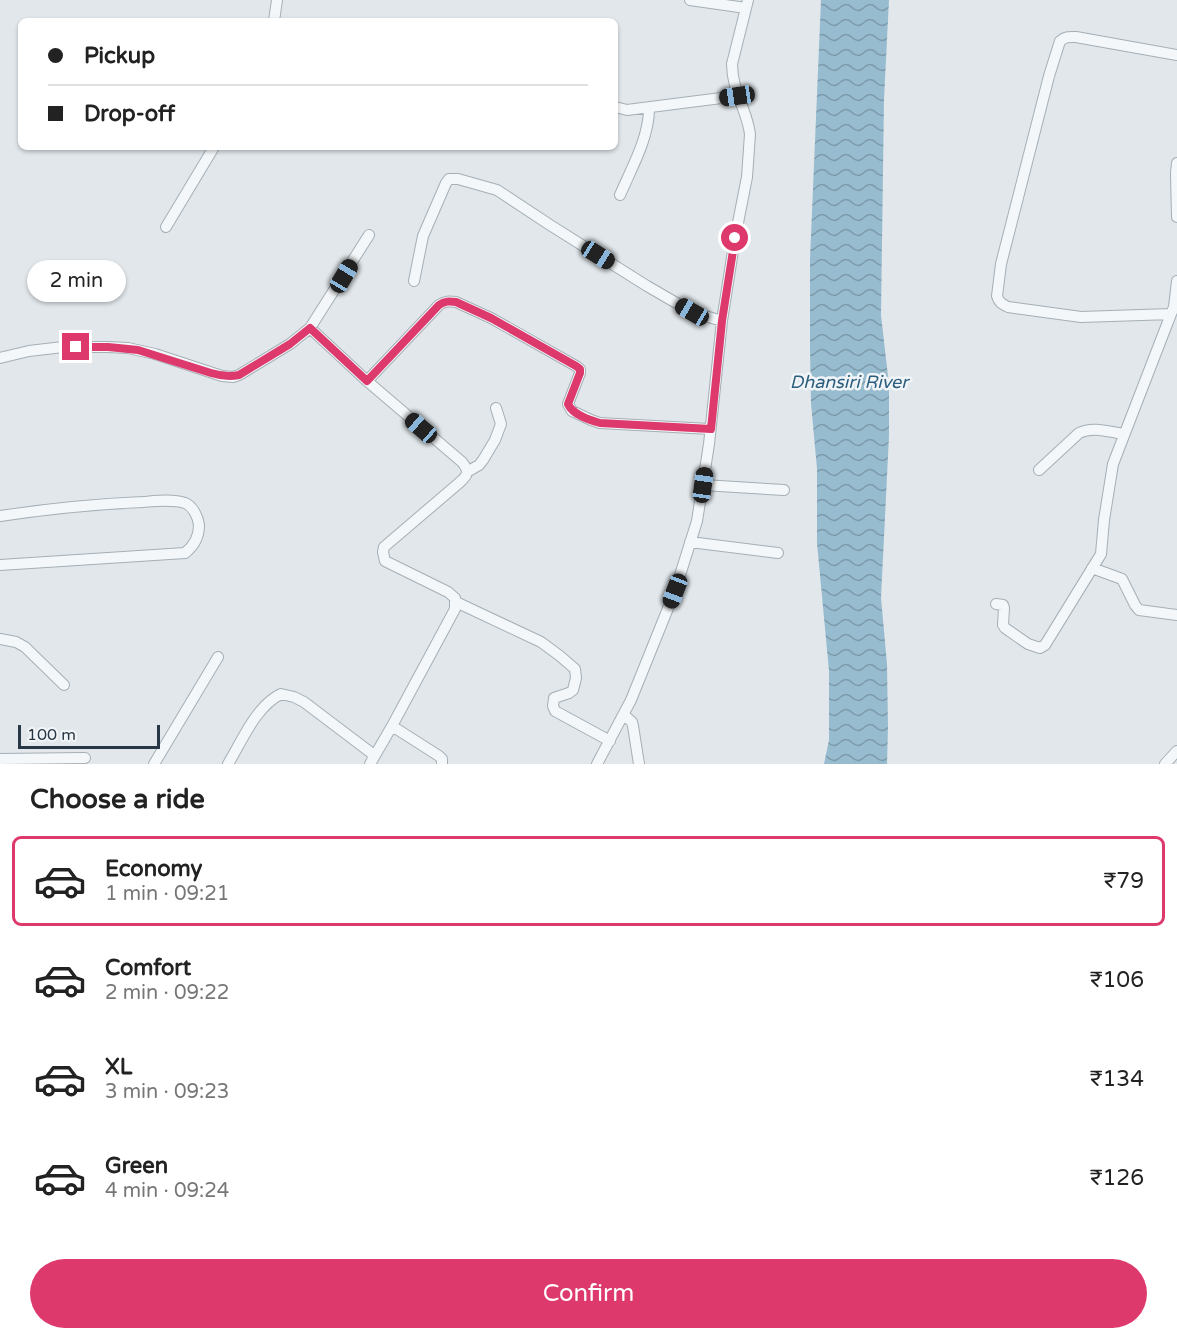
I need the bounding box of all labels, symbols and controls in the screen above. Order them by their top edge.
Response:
text: Pickup [84,43,155,69]
car [718,85,756,107]
text: Drop-off [84,101,175,127]
route start [721,224,748,251]
car [578,238,618,272]
car [327,256,361,296]
callout: 2 min [26,260,125,302]
text: 2 min [50,269,103,293]
car [672,295,712,329]
route end [62,333,89,360]
water label: Dhansiri River [790,371,910,393]
car [402,409,440,447]
car [692,466,714,504]
car [660,571,690,611]
scale bar [18,722,160,750]
text: 100 m [27,725,76,745]
text: Choose a ride [30,783,205,816]
icon: car [33,854,87,908]
text: Economy [105,856,202,882]
text: ₹79 [1103,868,1144,894]
text: 1 min · 09:21 [105,882,229,906]
icon: car [33,953,87,1007]
text: Comfort [105,955,191,981]
text: ₹106 [1090,967,1144,993]
text: 2 min · 09:22 [105,981,229,1005]
icon: car [33,1052,87,1106]
text: XL [105,1054,132,1080]
text: ₹134 [1090,1066,1144,1092]
text: 3 min · 09:23 [105,1080,229,1104]
icon: car [33,1151,87,1205]
text: Green [105,1153,168,1179]
text: ₹126 [1090,1165,1144,1191]
text: 4 min · 09:24 [105,1179,229,1203]
button: Confirm [30,1259,1147,1328]

